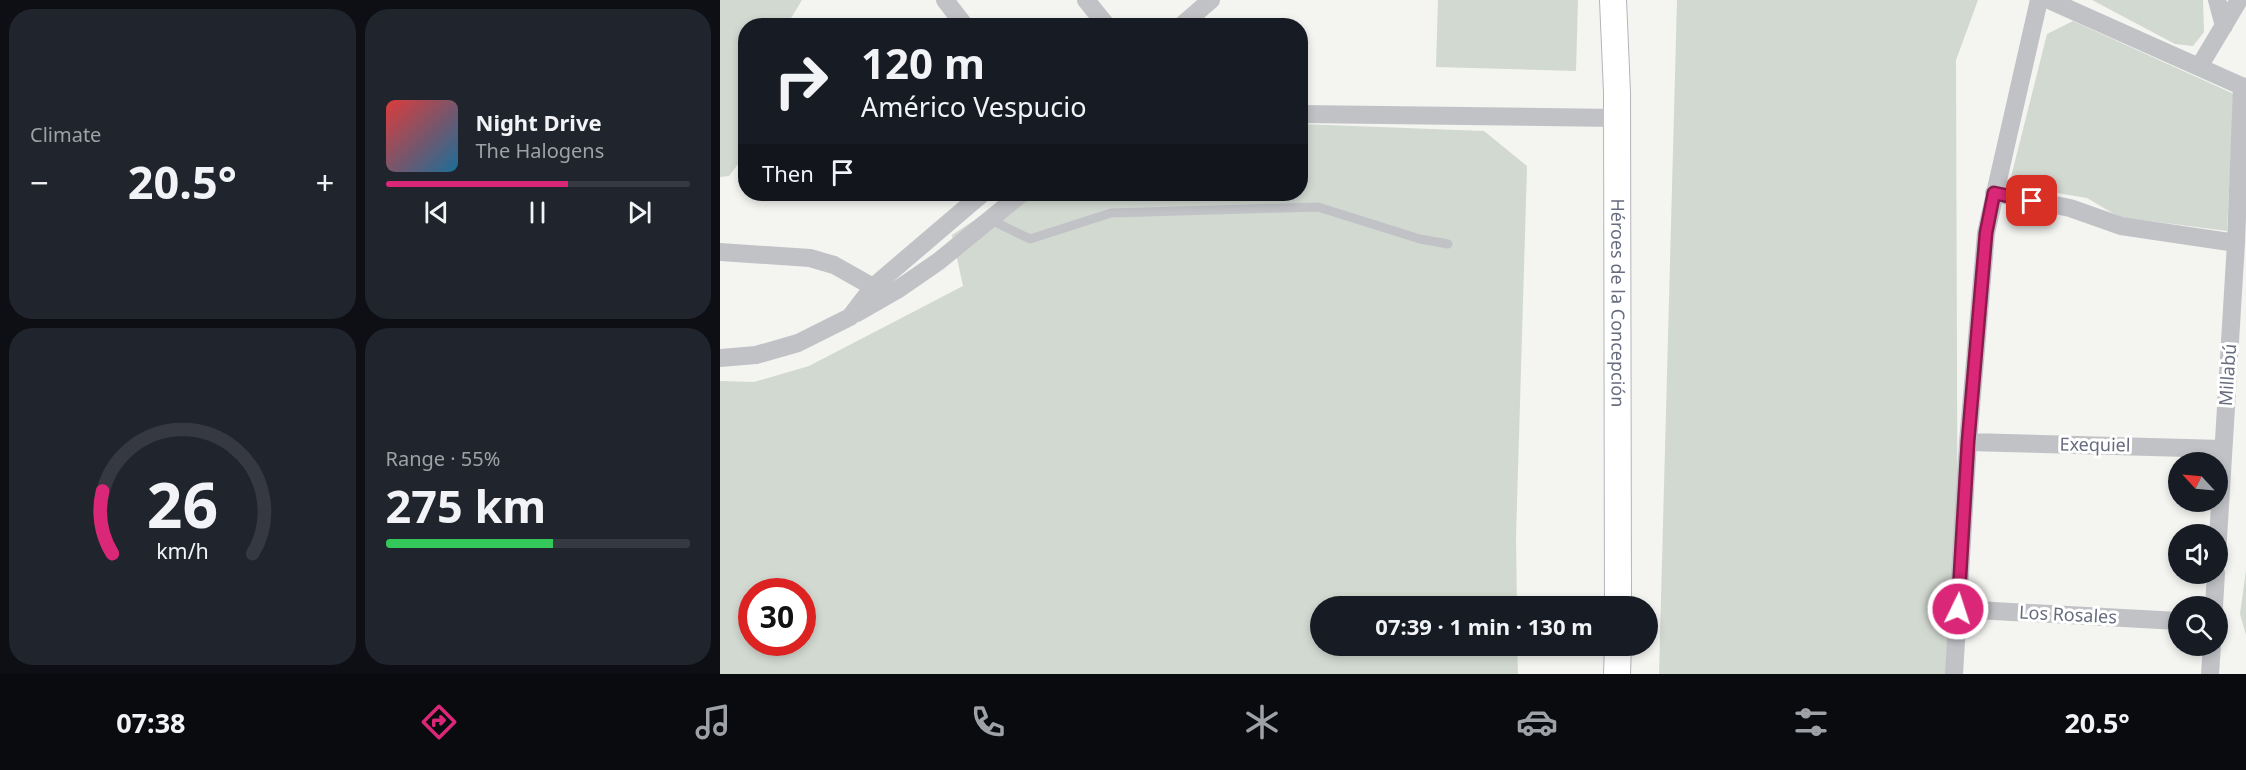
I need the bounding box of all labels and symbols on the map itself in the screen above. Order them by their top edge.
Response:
pin [2006,175,2057,226]
street label: Héroes de la Concepción [1606,198,1631,407]
street label: Millabú [2213,343,2241,407]
street label: Exequiel [2059,431,2131,457]
north arrow [2168,452,2228,512]
position arrow [1926,577,1990,641]
speed limit sign: 30 [738,578,816,656]
street label: Los Rosales [2019,599,2118,629]

